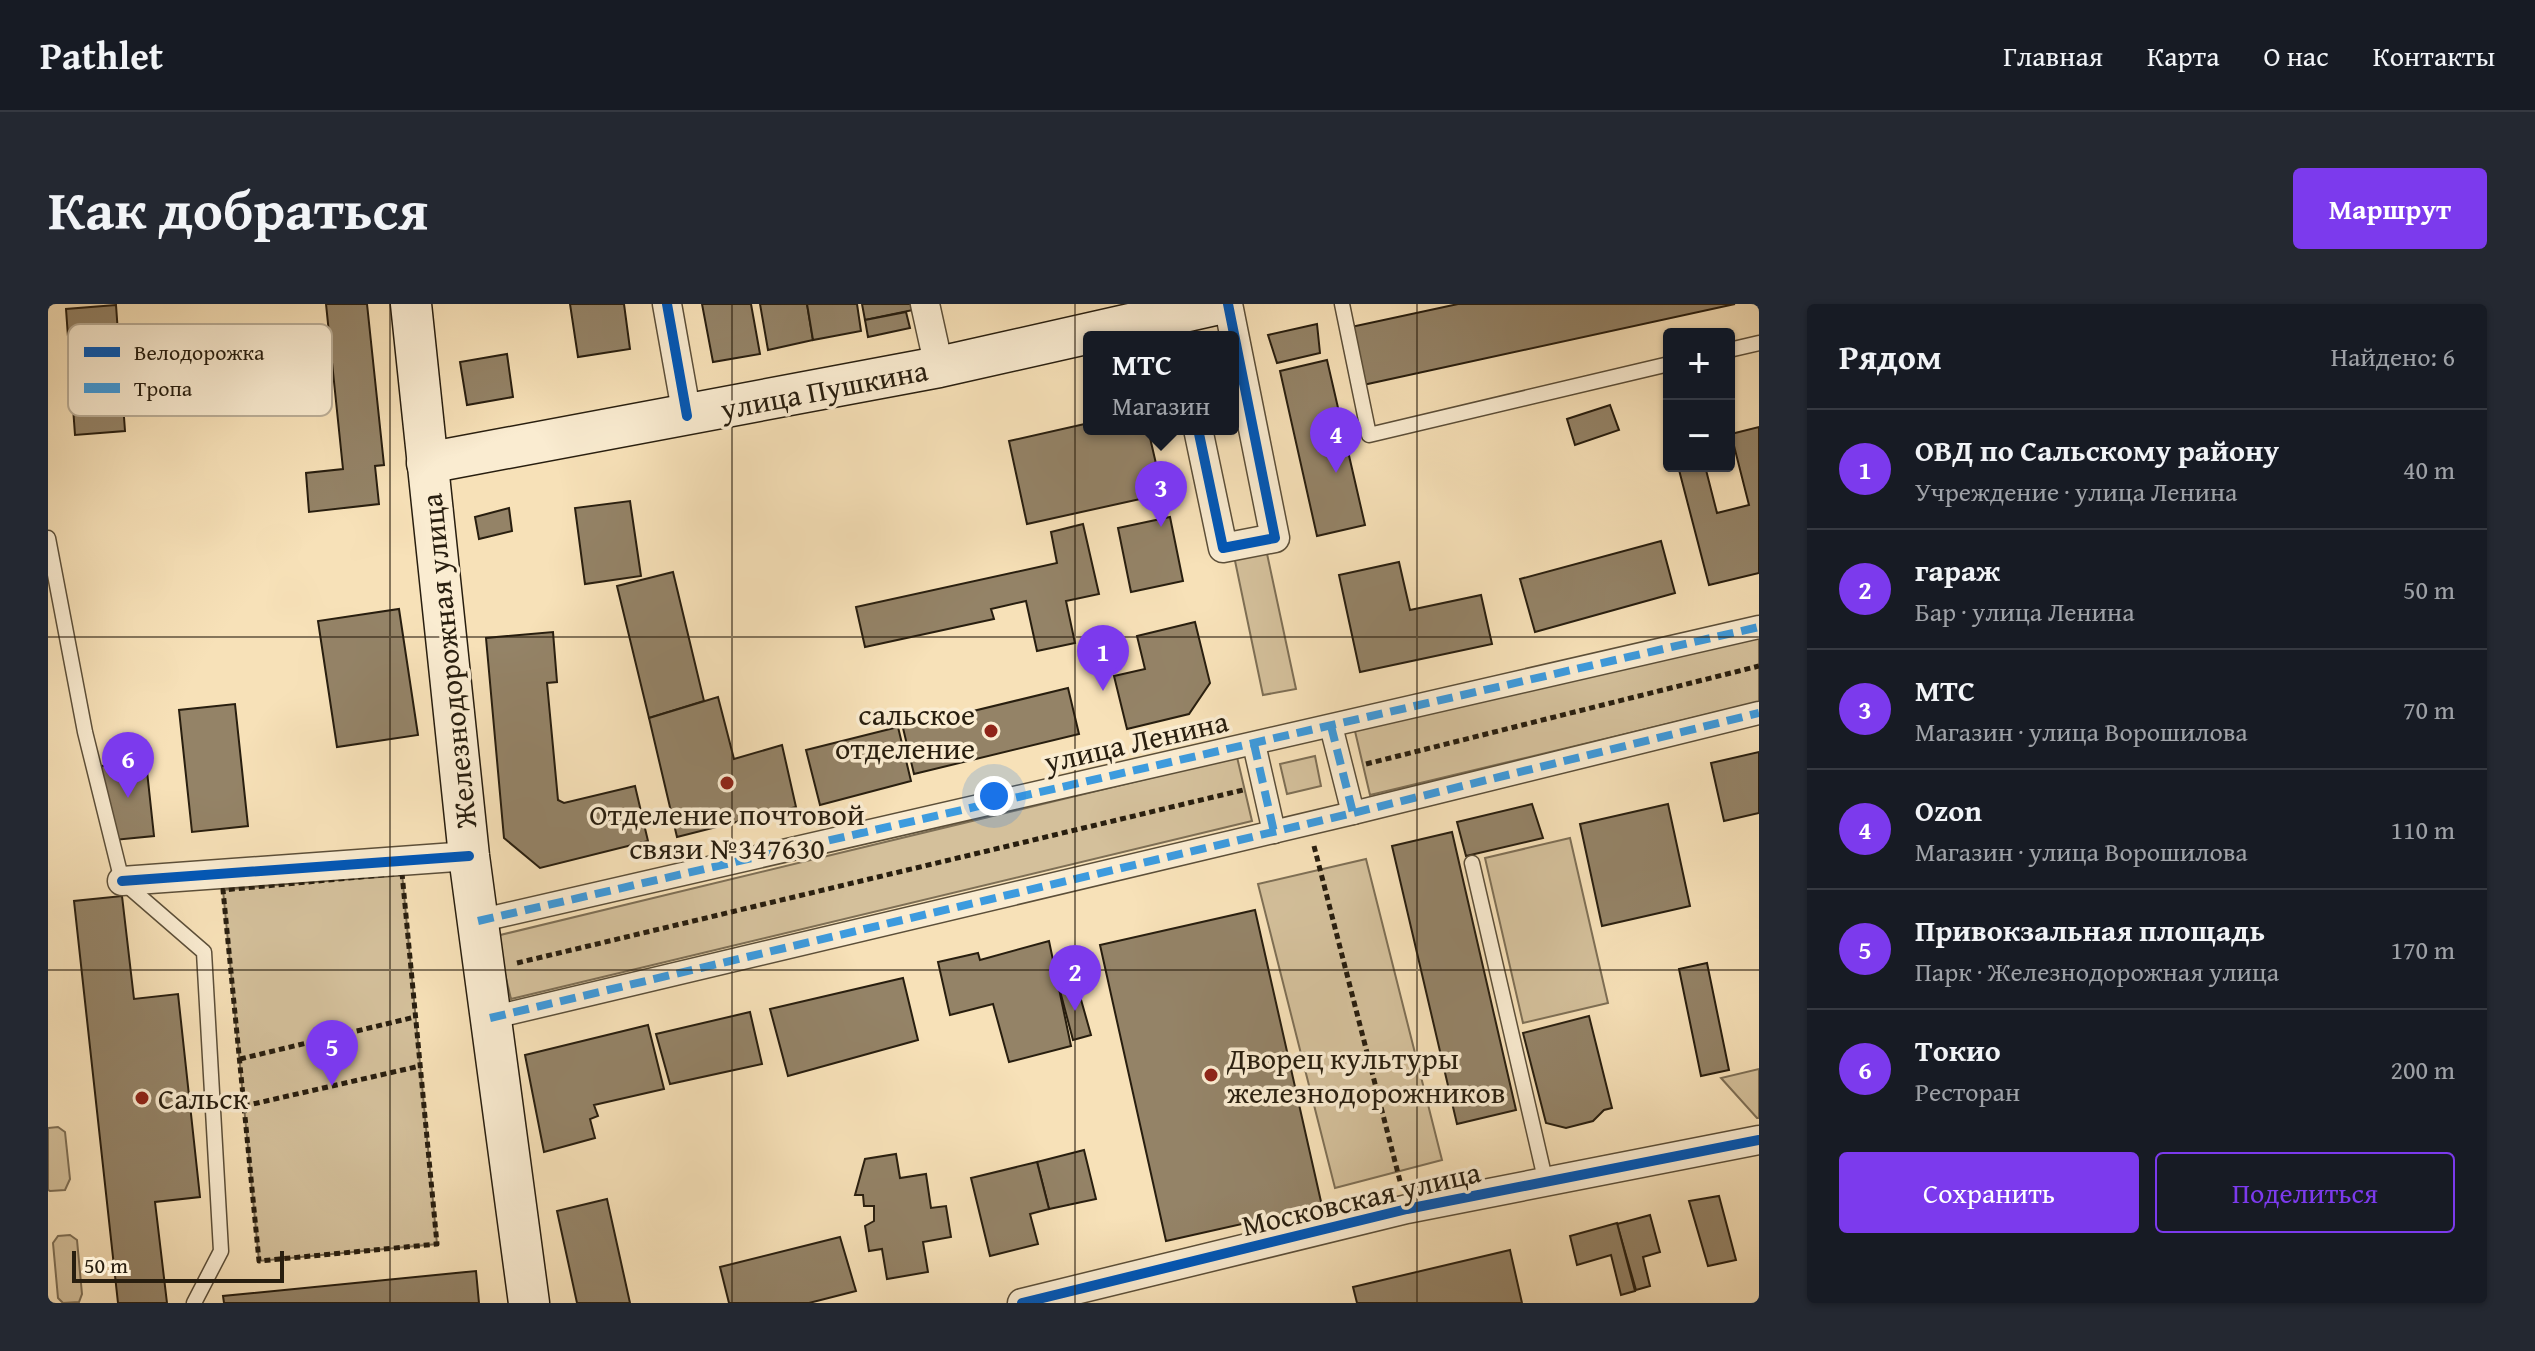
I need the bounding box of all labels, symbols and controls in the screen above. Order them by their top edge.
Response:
text: Pathlet [40,27,163,83]
text: Главная [2003,35,2103,76]
text: Карта [2147,35,2219,76]
text: О нас [2263,35,2329,76]
text: Контакты [2373,35,2495,76]
text: Как добраться [48,167,428,250]
button: Маршрут [2293,168,2487,249]
legend [68,324,332,416]
map controls [1663,328,1735,472]
button: + [1663,328,1735,400]
popup [1083,331,1239,435]
text: Рядом [1839,332,1942,381]
text: Велодорожка [134,336,265,368]
text: Найдено: 6 [2331,337,2455,376]
text: МТС [1112,342,1172,386]
street label: улица Пушкина [716,347,932,431]
text: Тропа [134,372,193,404]
text: Магазин [1112,386,1210,425]
button: − [1663,400,1735,472]
pin: 4 [1310,407,1362,473]
text: ОВД по Сальскому району [1915,428,2279,472]
text: 1 [1858,450,1872,489]
text: 40 m [2403,450,2455,489]
pin: 3 [1135,461,1187,527]
text: Учреждение · улица Ленина [1915,472,2238,511]
street label: Железнодорожная улица [408,491,488,832]
text: гараж [1915,548,2000,592]
text: 2 [1858,570,1872,609]
text: 50 m [2403,570,2455,609]
text: Бар · улица Ленина [1915,592,2135,631]
pin: 1 [1077,625,1129,691]
text: МТС [1915,668,1975,712]
text: 3 [1858,690,1872,729]
text: 70 m [2403,690,2455,729]
place label: сальское отделение [835,692,975,770]
street label: улица Ленина [1039,698,1233,784]
text: Магазин · улица Ворошилова [1915,712,2248,751]
marker: сальское отделение [982,722,1000,740]
pin: 6 [102,732,154,798]
marker: Отделение почтовой связи №347630 [718,774,736,792]
your location [974,776,1014,816]
text: Ozon [1915,788,1982,832]
place label: Отделение почтовой связи №347630 [589,792,865,870]
text: 4 [1858,810,1872,849]
text: 110 m [2390,810,2455,849]
text: Магазин · улица Ворошилова [1915,832,2248,871]
text: Привокзальная площадь [1915,908,2265,952]
text: 5 [1858,930,1872,969]
text: 170 m [2390,930,2455,969]
pin: 2 [1049,945,1101,1011]
text: Парк · Железнодорожная улица [1915,952,2279,991]
pin: 5 [306,1020,358,1086]
text: Токио [1915,1028,2001,1072]
place label: Дворец культуры железнодорожников [1226,1036,1505,1114]
text: 6 [1858,1050,1872,1089]
text: 200 m [2390,1050,2455,1089]
marker: Дворец культуры железнодорожников [1202,1066,1220,1084]
text: Ресторан [1915,1072,2020,1111]
place label: Сальск [158,1076,249,1120]
marker: Сальск [133,1089,151,1107]
street label: Московская улица [1237,1149,1485,1247]
button: Сохранить [1839,1152,2139,1233]
button: Поделиться [2155,1152,2455,1233]
scale bar [72,1247,284,1283]
text: 50 m [84,1249,128,1281]

